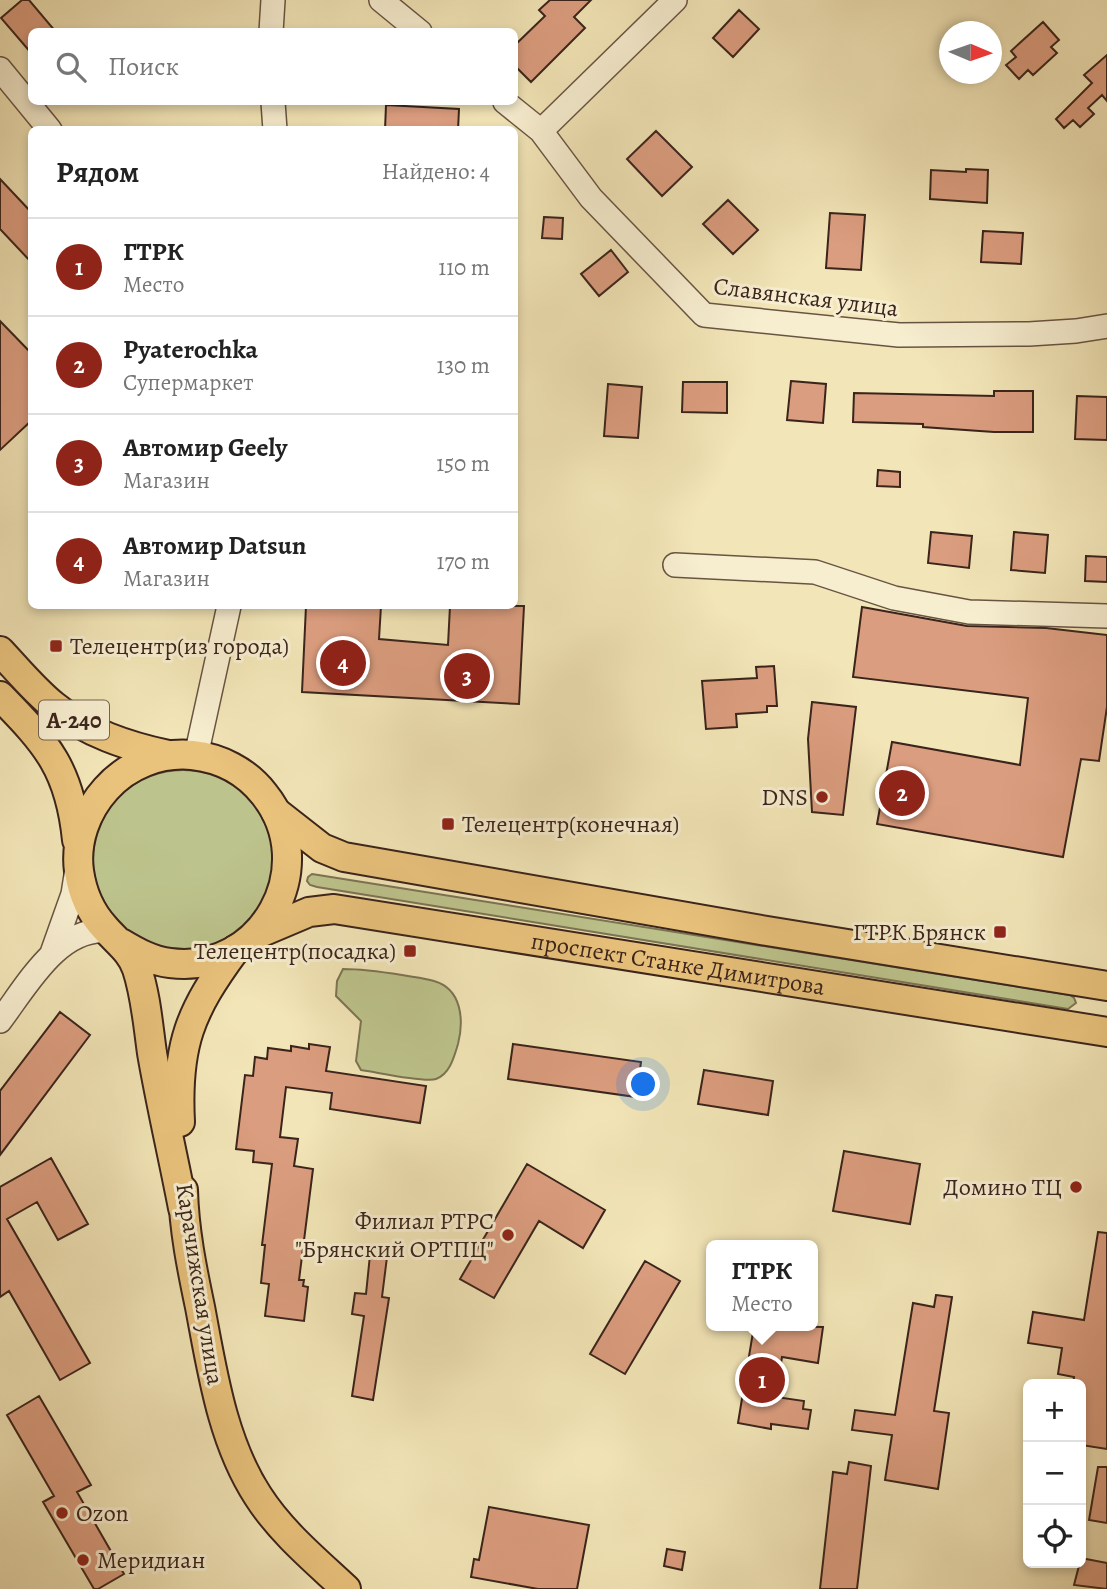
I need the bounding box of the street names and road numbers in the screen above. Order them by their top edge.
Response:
street label: Славянская улица [712,270,900,324]
road number: А-240 [39,700,109,740]
street label: проспект Станке Димитрова [529,925,827,1003]
street label: Карачижская улица [168,1181,232,1387]

